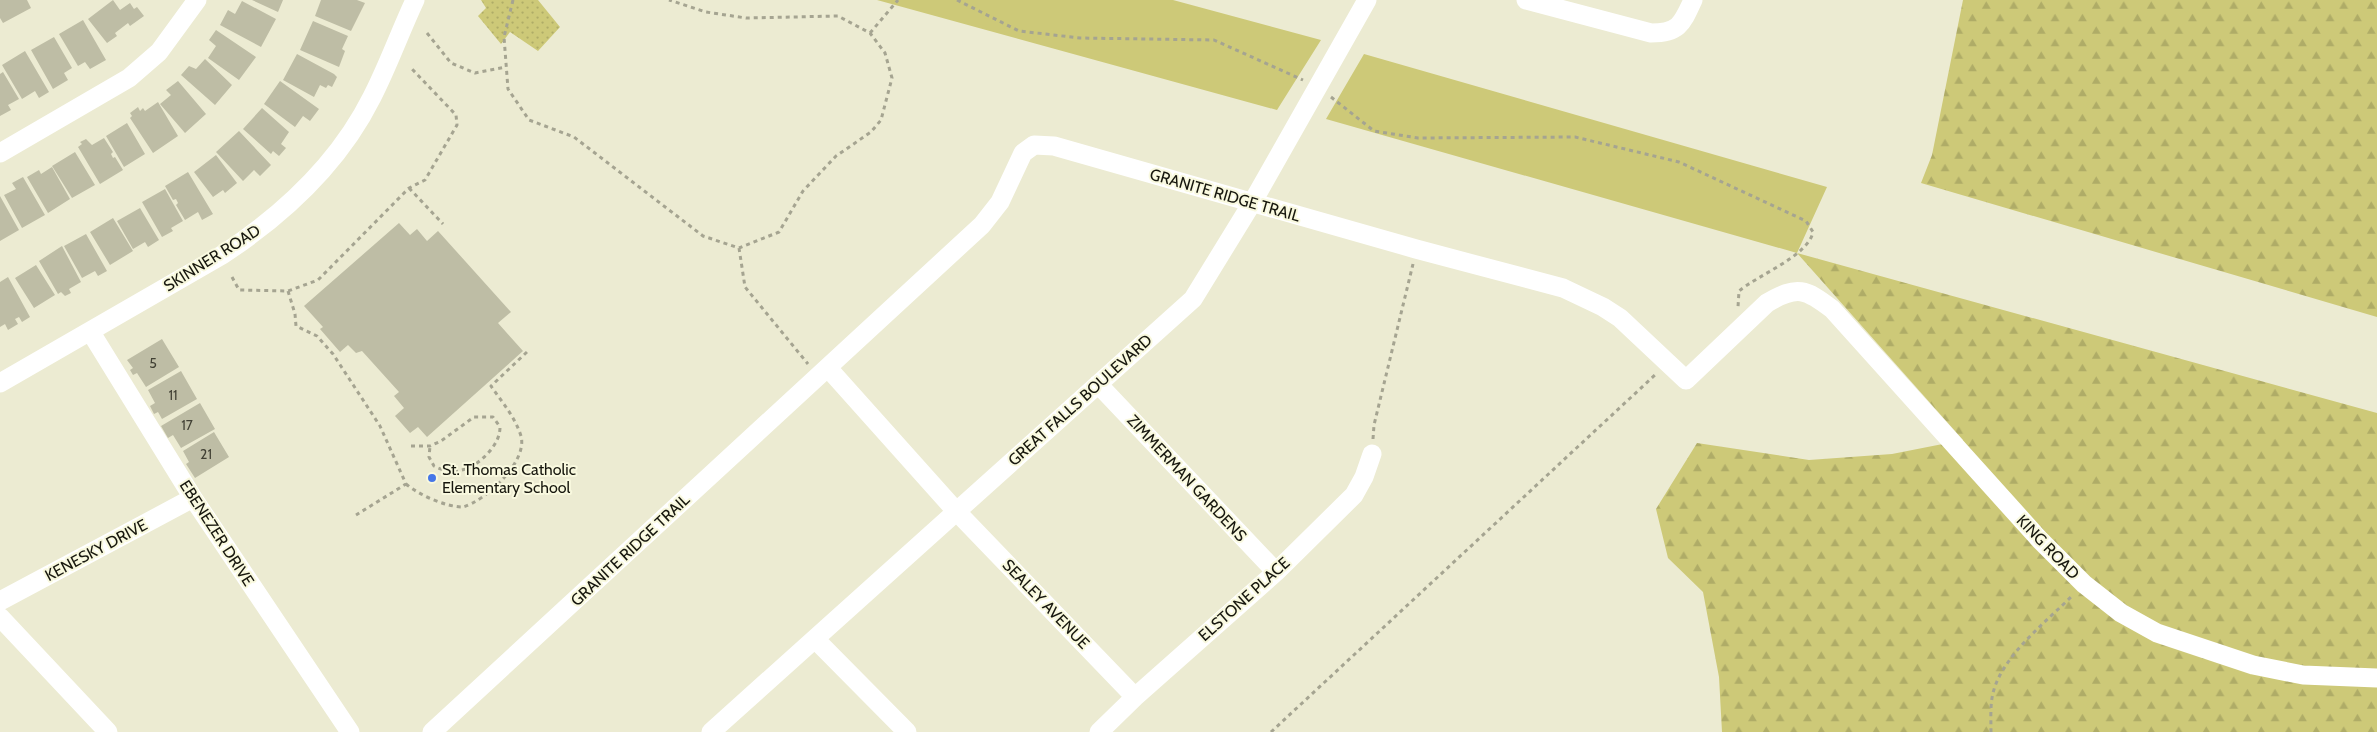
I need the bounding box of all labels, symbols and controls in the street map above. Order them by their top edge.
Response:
street label: GRANITE RIDGE TRAIL [1148,164,1302,226]
street label: SKINNER ROAD [160,221,264,295]
street label: GREAT FALLS BOULEVARD [1004,330,1156,470]
house number: 5 [149,354,157,372]
house number: 11 [168,386,178,404]
street label: ZIMMERMAN GARDENS [1123,411,1251,545]
house number: 17 [181,416,193,434]
house number: 21 [200,445,212,463]
place label: St. Thomas Catholic Elementary School [442,460,576,497]
marker: St. Thomas Catholic Elementary School [426,472,438,484]
street label: EBENEZER DRIVE [176,477,258,590]
street label: GRANITE RIDGE TRAIL [567,490,693,610]
street label: KING ROAD [2013,511,2083,583]
street label: KENESKY DRIVE [42,515,151,585]
street label: ELSTONE PLACE [1195,553,1294,645]
street label: SEALEY AVENUE [999,555,1094,653]

